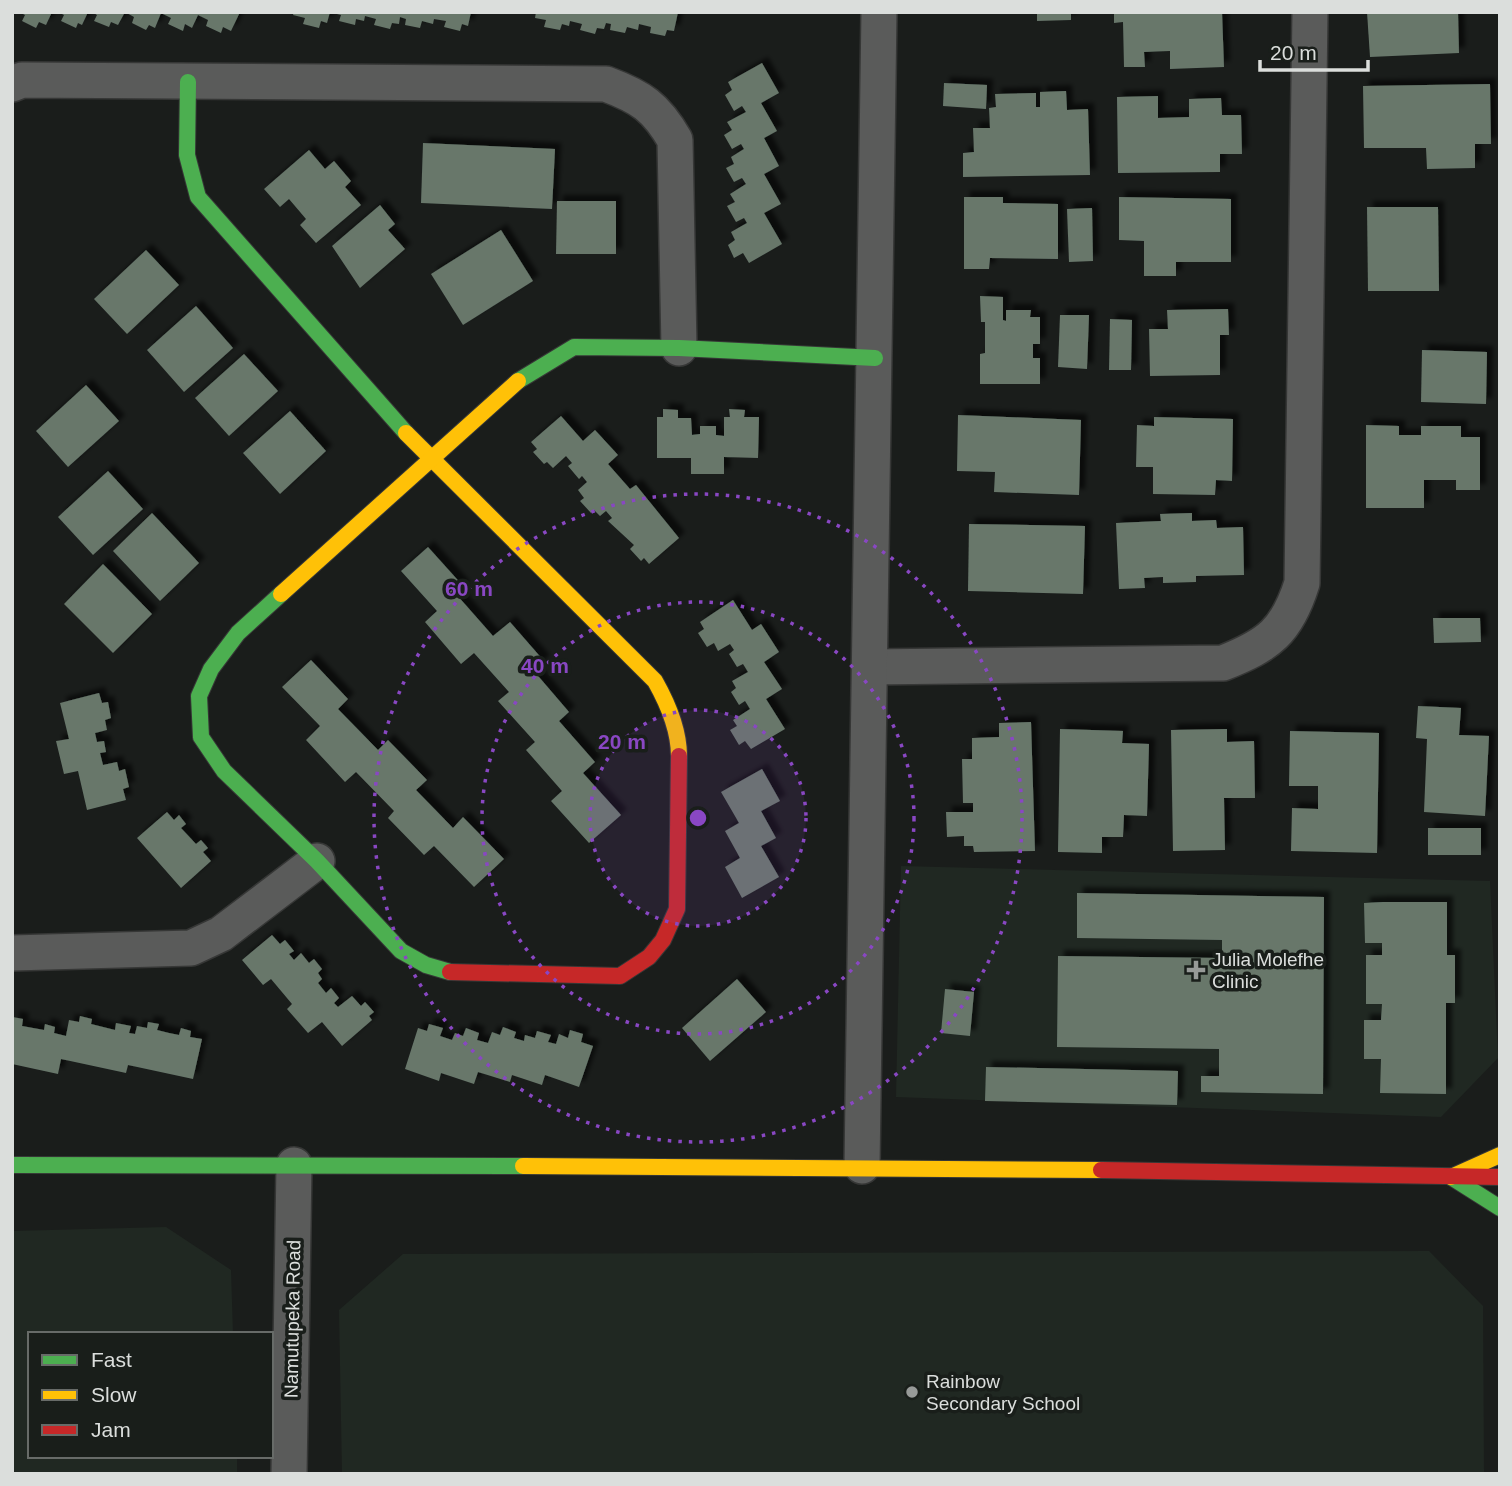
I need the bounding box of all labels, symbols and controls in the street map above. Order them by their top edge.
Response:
scale bar [1260,28,1368,72]
text: 20 m [1270,41,1317,64]
text: 60 m [445,577,493,600]
text: 40 m [521,654,569,677]
text: 20 m [598,730,646,753]
centre of rings [686,806,710,830]
place label: Julia Molefhe Clinic [1212,949,1324,992]
marker: Julia Molefhe Clinic [1186,960,1206,980]
street label: Namutupeka Road [281,1240,304,1398]
legend [28,1332,273,1458]
text: Fast [91,1348,132,1371]
place label: Rainbow Secondary School [926,1371,1080,1414]
text: Slow [91,1383,137,1406]
marker: Rainbow Secondary School [904,1384,920,1400]
text: Jam [91,1418,131,1441]

